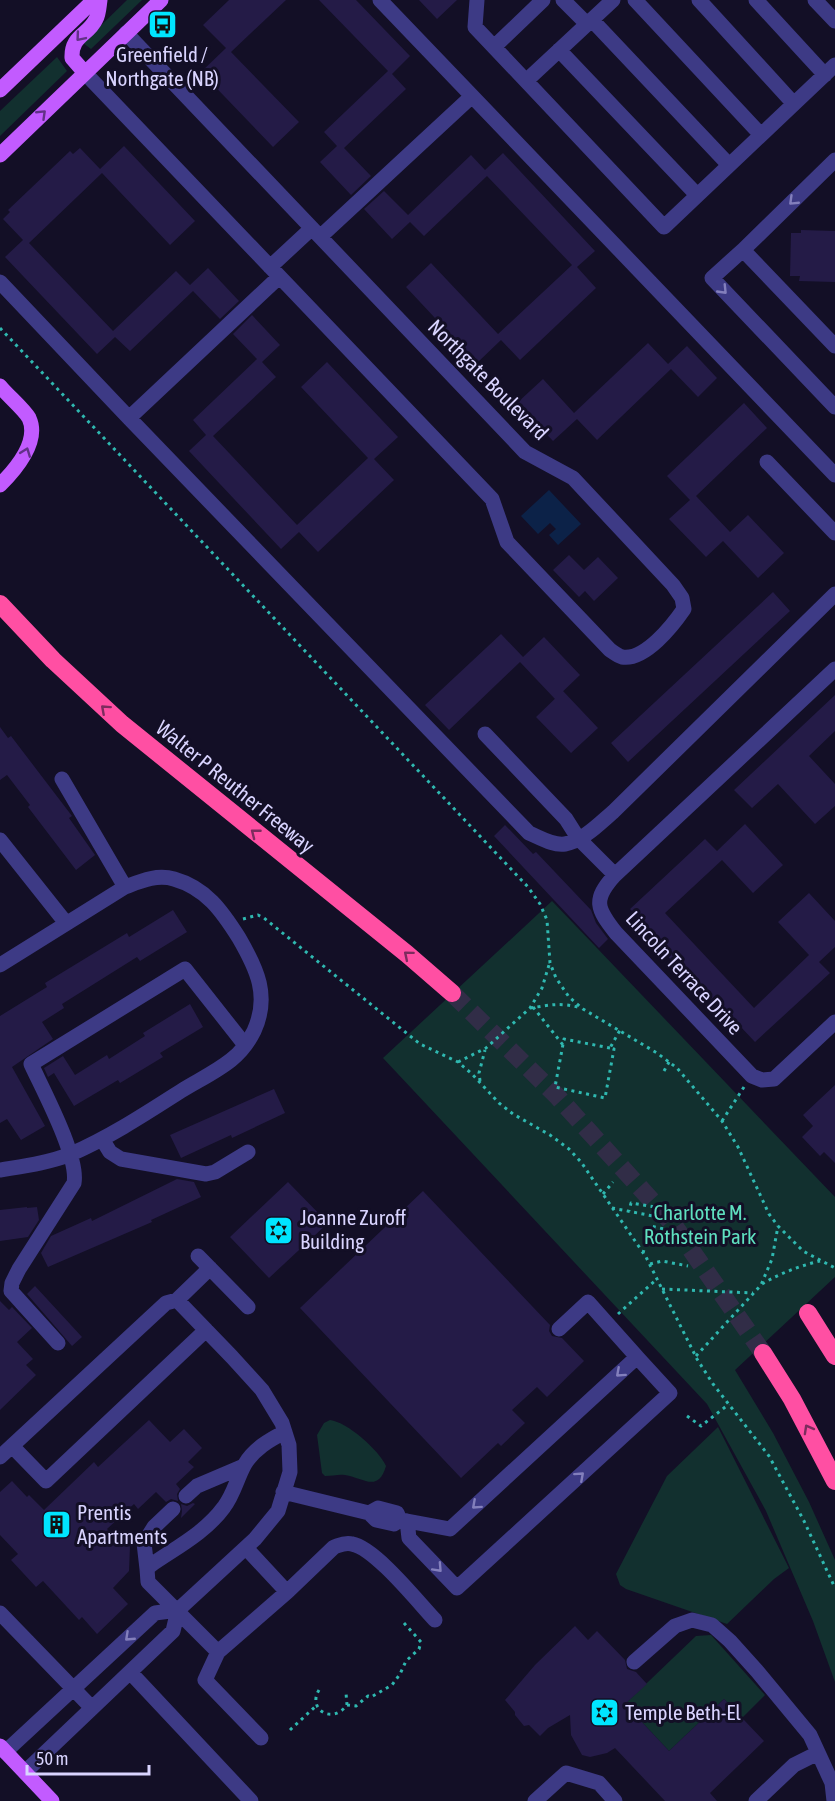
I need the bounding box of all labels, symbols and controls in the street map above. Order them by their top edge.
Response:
bus stop icon: Greenfield / Northgate (NB) [146,8,178,40]
one-way arrow [76,30,87,41]
place label: Greenfield / Northgate (NB) [105,42,219,90]
one-way arrow [35,110,46,121]
one-way arrow [789,194,799,205]
one-way arrow [716,283,727,294]
street label: Northgate Boulevard [424,314,554,444]
one-way arrow [18,447,31,457]
one-way arrow [101,705,112,716]
street label: Walter P Reuther Freeway [152,715,320,858]
one-way arrow [251,830,262,841]
street label: Lincoln Terrace Drive [622,906,748,1039]
one-way arrow [403,951,414,962]
park label: Charlotte M. Rothstein Park [644,1200,756,1248]
place label: Joanne Zuroff Building [300,1205,407,1253]
synagogue icon: Joanne Zuroff Building [263,1214,295,1246]
one-way arrow [616,1366,627,1377]
one-way arrow [804,1425,816,1435]
one-way arrow [573,1472,584,1483]
one-way arrow [472,1498,483,1509]
place label: Prentis Apartments [77,1500,167,1548]
building icon: Prentis Apartments [40,1509,72,1541]
one-way arrow [430,1561,441,1572]
one-way arrow [125,1630,136,1641]
synagogue icon: Temple Beth-El [588,1697,620,1729]
place label: Temple Beth-El [625,1700,741,1724]
scale bar [27,1738,148,1776]
text: 50 m [36,1748,68,1769]

